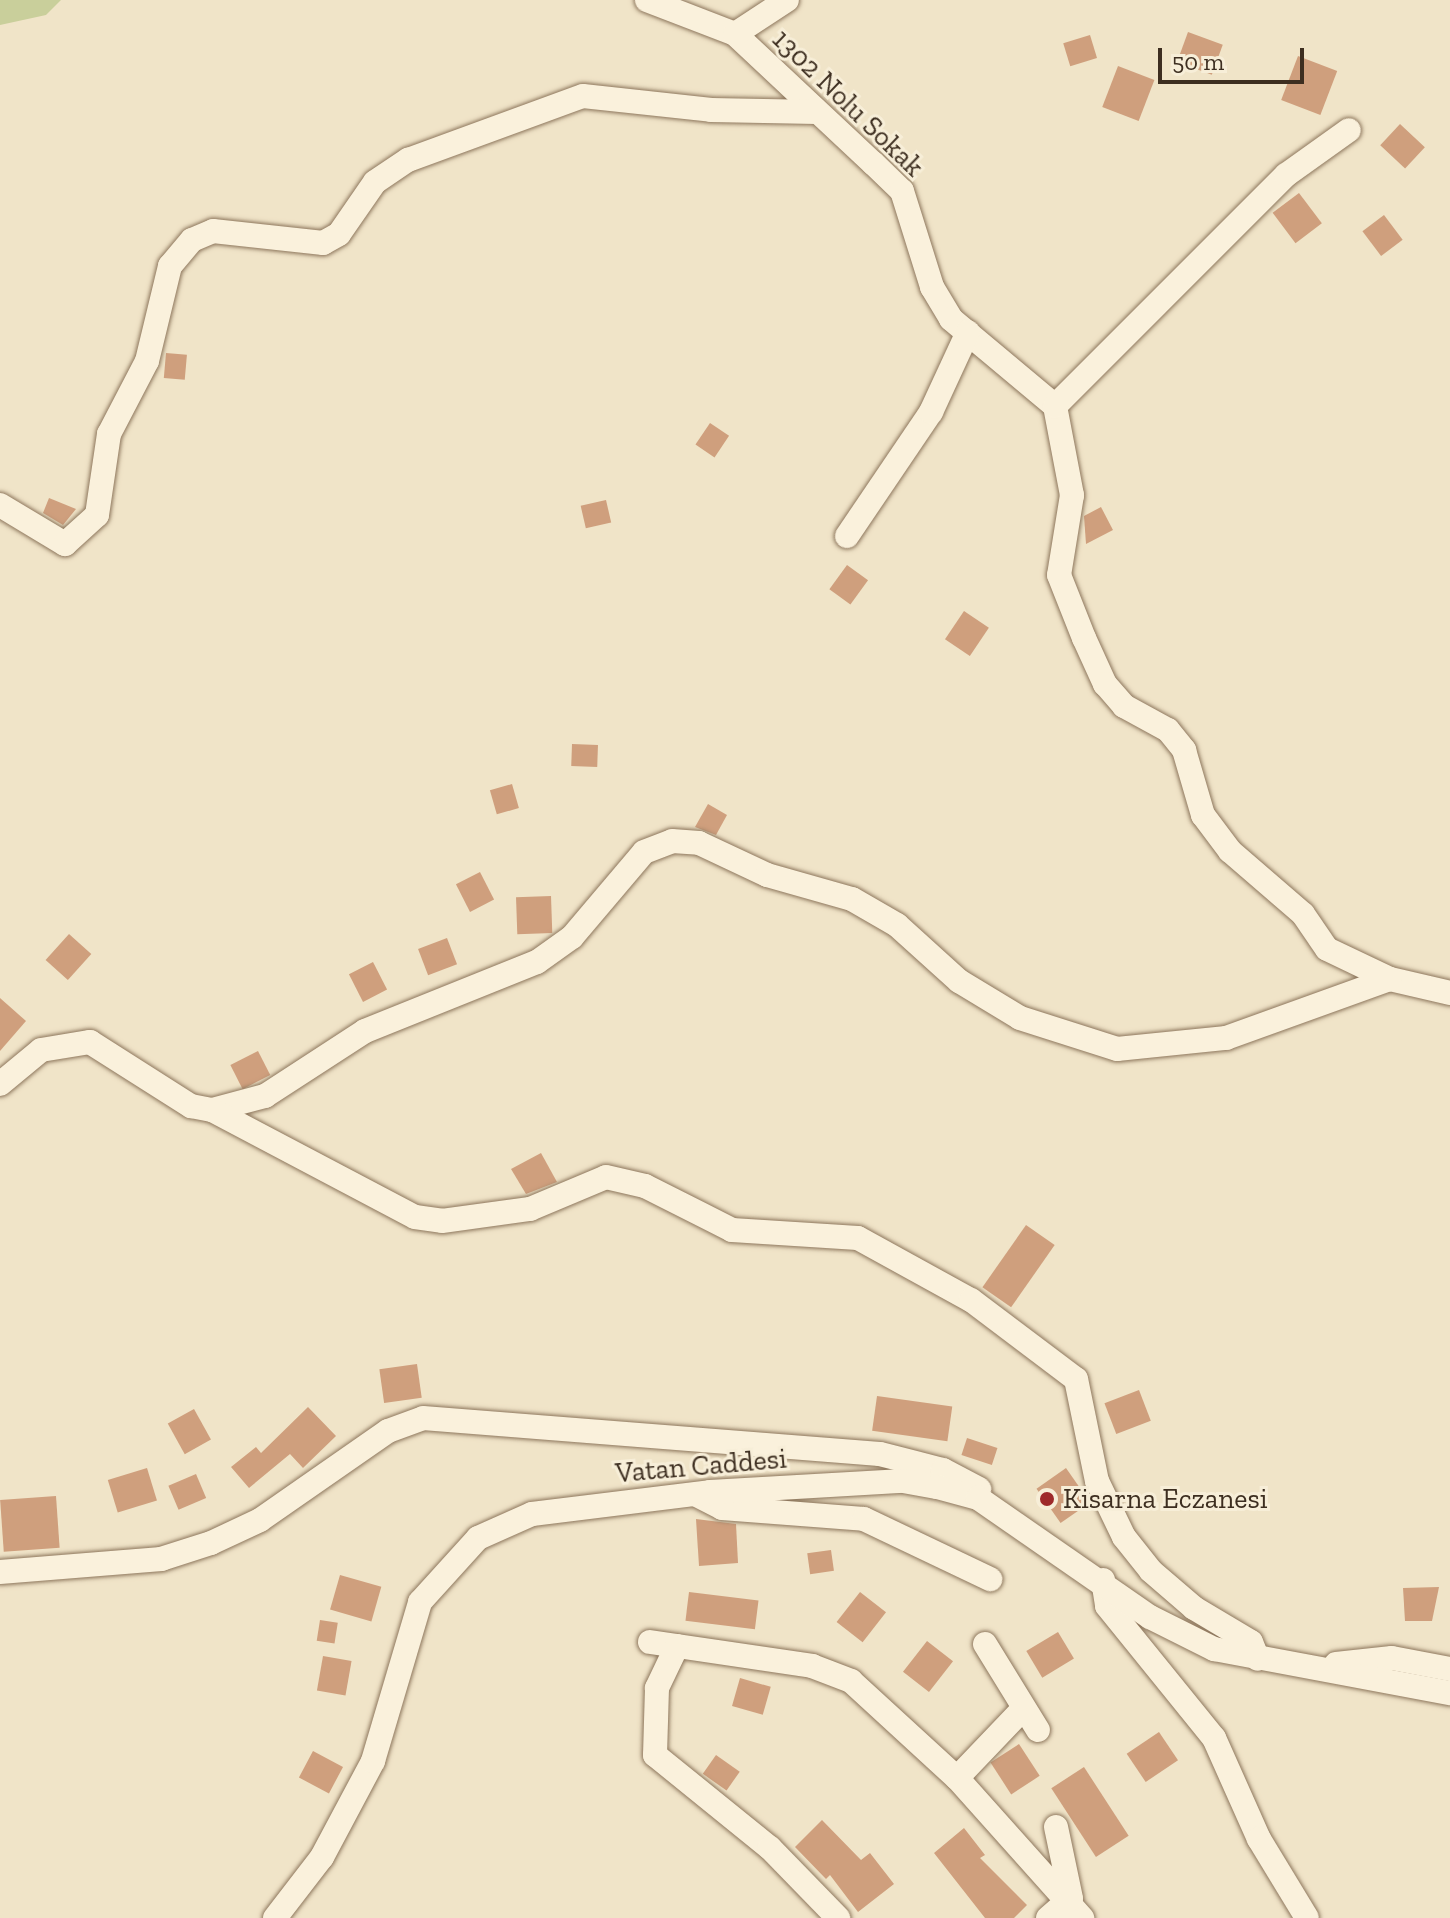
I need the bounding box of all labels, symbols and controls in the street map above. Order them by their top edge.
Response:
street label: 1302 Nolu Sokak [765,22,931,184]
scale bar [1162,32,1308,82]
text: 50 m [1172,47,1224,76]
street label: Vatan Caddesi [614,1442,788,1490]
place label: Kisarna Eczanesi [1063,1482,1268,1516]
marker: Kisarna Eczanesi [1038,1490,1056,1508]

